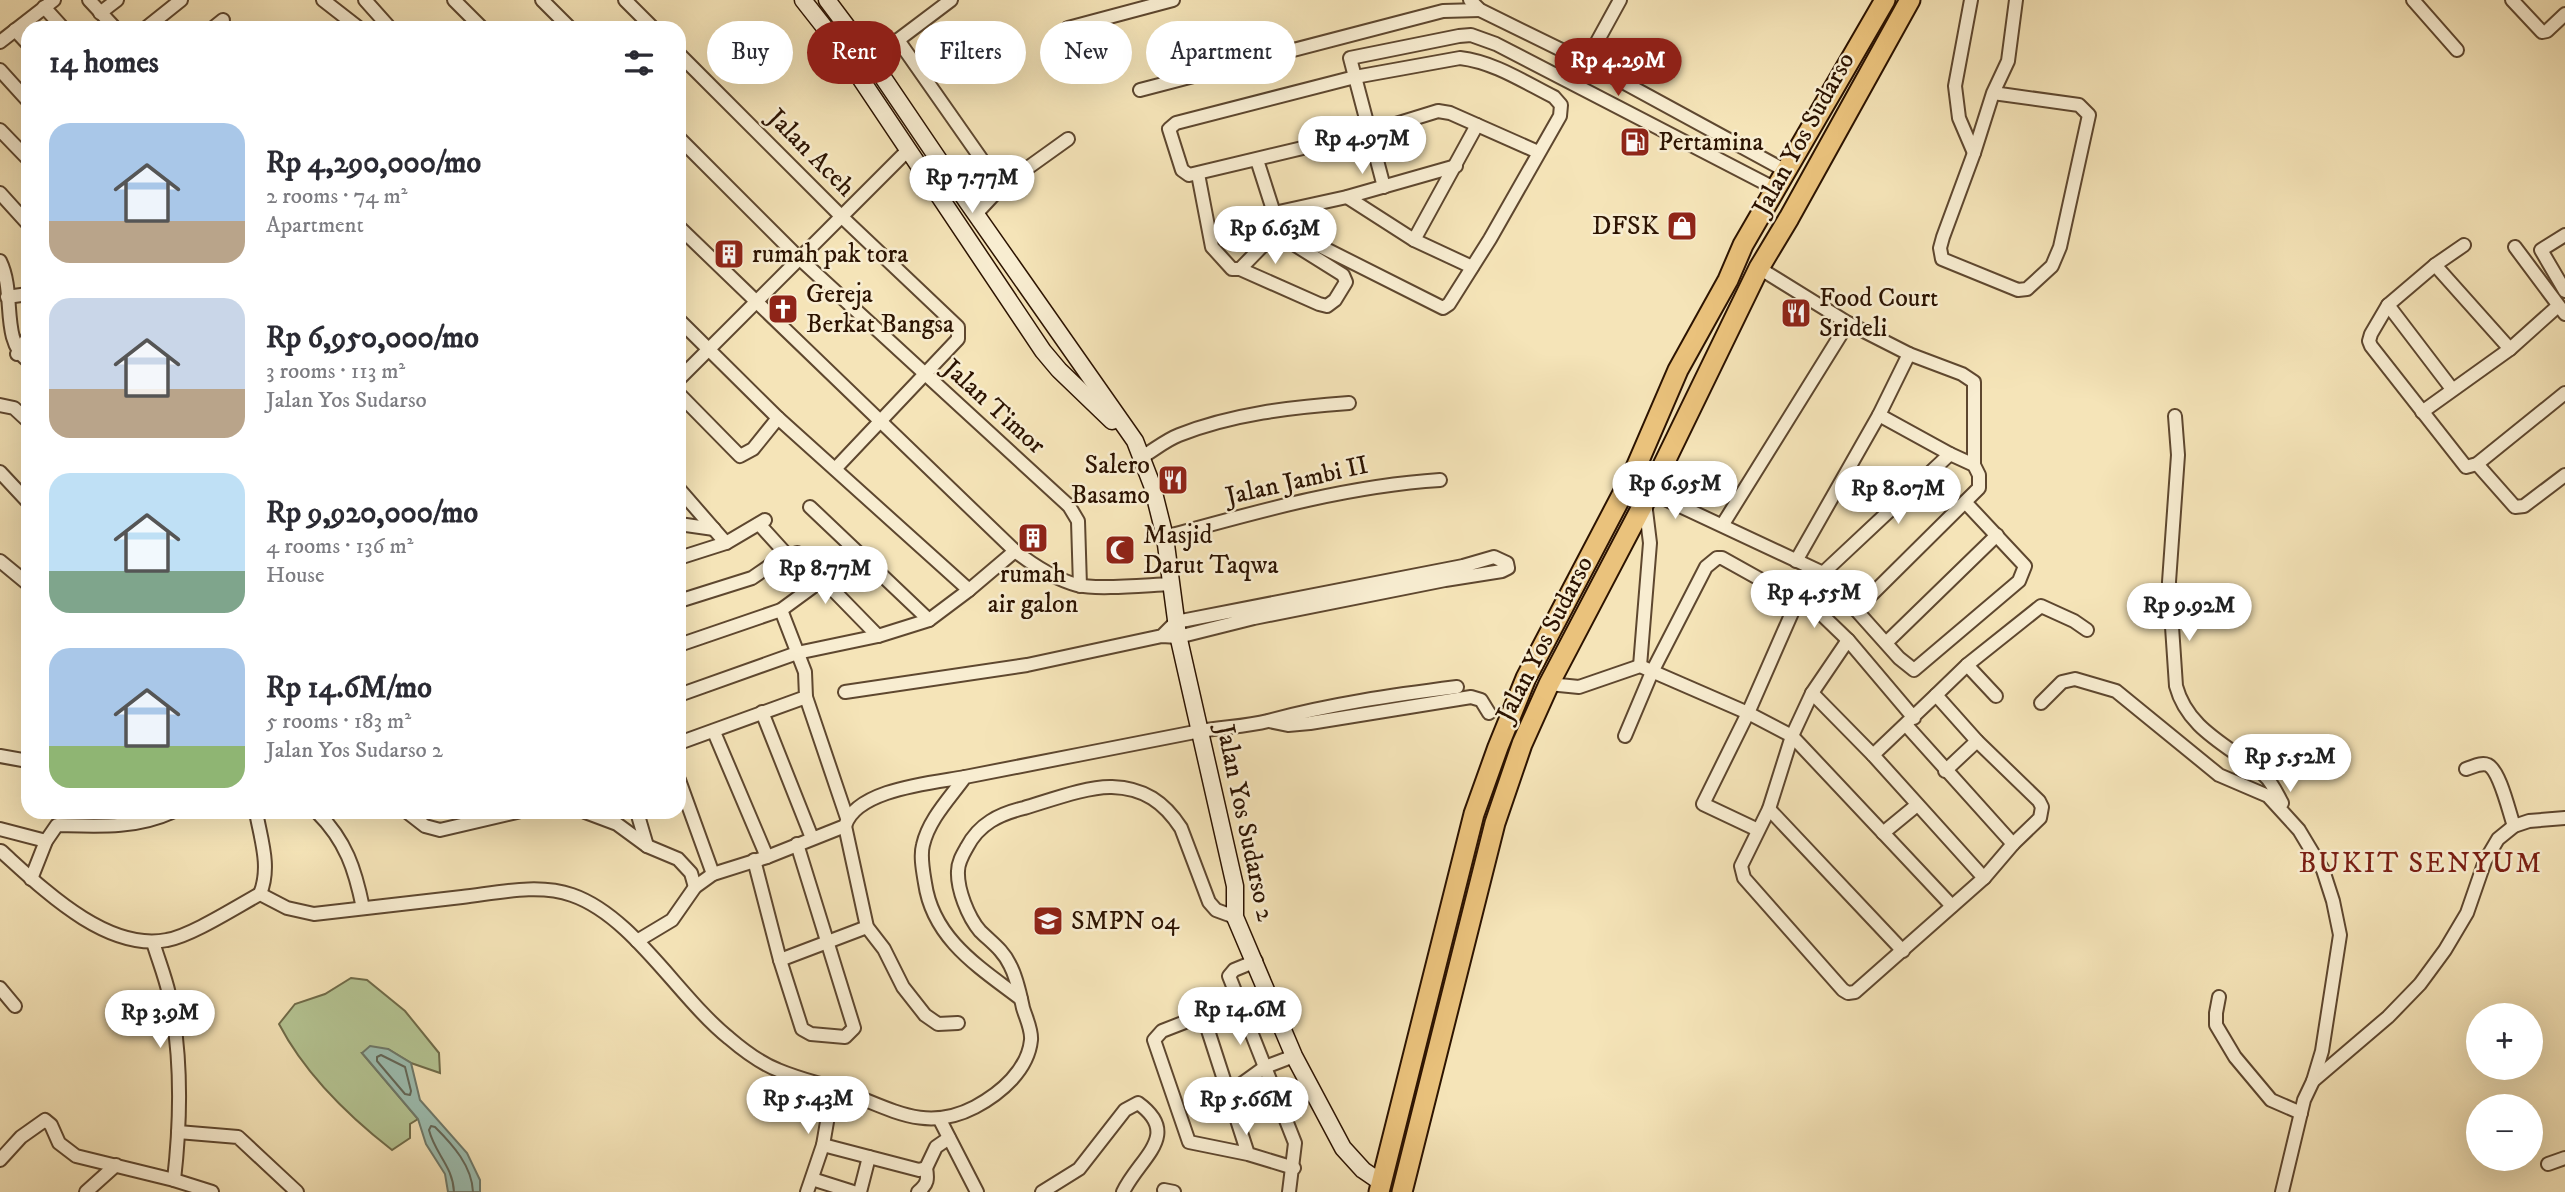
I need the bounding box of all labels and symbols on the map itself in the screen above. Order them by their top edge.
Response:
pin: Rp 4.29M [1546,38,1690,98]
street label: Jalan Yos Sudarso [1745,47,1862,223]
street label: Jalan Aceh [759,101,862,204]
pin: Rp 4.97M [1290,116,1434,176]
fuel station icon: Pertamina [1618,125,1652,159]
place label: Pertamina [1658,126,1763,159]
pin: Rp 7.77M [900,156,1044,215]
pin: Rp 6.63M [1203,206,1347,266]
shop icon: DFSK [1665,209,1699,243]
place label: DFSK [1592,210,1660,243]
building icon: rumah pak tora [712,237,746,271]
place label: rumah pak tora [752,238,908,271]
place label: Gereja Berkat Bangsa [806,278,954,341]
place label: Food Court Srideli [1819,282,1938,345]
church icon: Gereja Berkat Bangsa [766,292,800,326]
restaurant icon: Food Court Srideli [1779,296,1813,330]
street label: Jalan Timor [934,351,1052,462]
place label: Salero Basamo [1071,449,1150,512]
street label: Jalan Jambi II [1221,449,1371,514]
pin: Rp 6.95M [1603,462,1747,521]
restaurant icon: Salero Basamo [1156,463,1190,497]
pin: Rp 8.07M [1826,466,1970,526]
place label: Masjid Darut Taqwa [1143,519,1278,582]
building icon: rumah air galon [1016,521,1050,555]
mosque icon: Masjid Darut Taqwa [1103,533,1137,567]
pin: Rp 8.77M [753,546,897,606]
street label: Jalan Yos Sudarso [1488,551,1601,729]
place label: rumah air galon [988,558,1079,621]
pin: Rp 4.55M [1742,570,1886,630]
pin: Rp 9.92M [2117,584,2261,643]
street label: Jalan Yos Sudarso 2 [1208,720,1282,925]
pin: Rp 5.52M [2218,734,2362,794]
district label: BUKIT SENYUM [2299,846,2543,881]
school or university icon: SMPN 04 [1031,904,1065,938]
place label: SMPN 04 [1071,905,1180,938]
pin: Rp 14.6M [1168,988,1312,1047]
pin: Rp 3.9M [95,990,225,1050]
pin: Rp 5.43M [736,1076,880,1136]
pin: Rp 5.66M [1174,1078,1318,1137]

